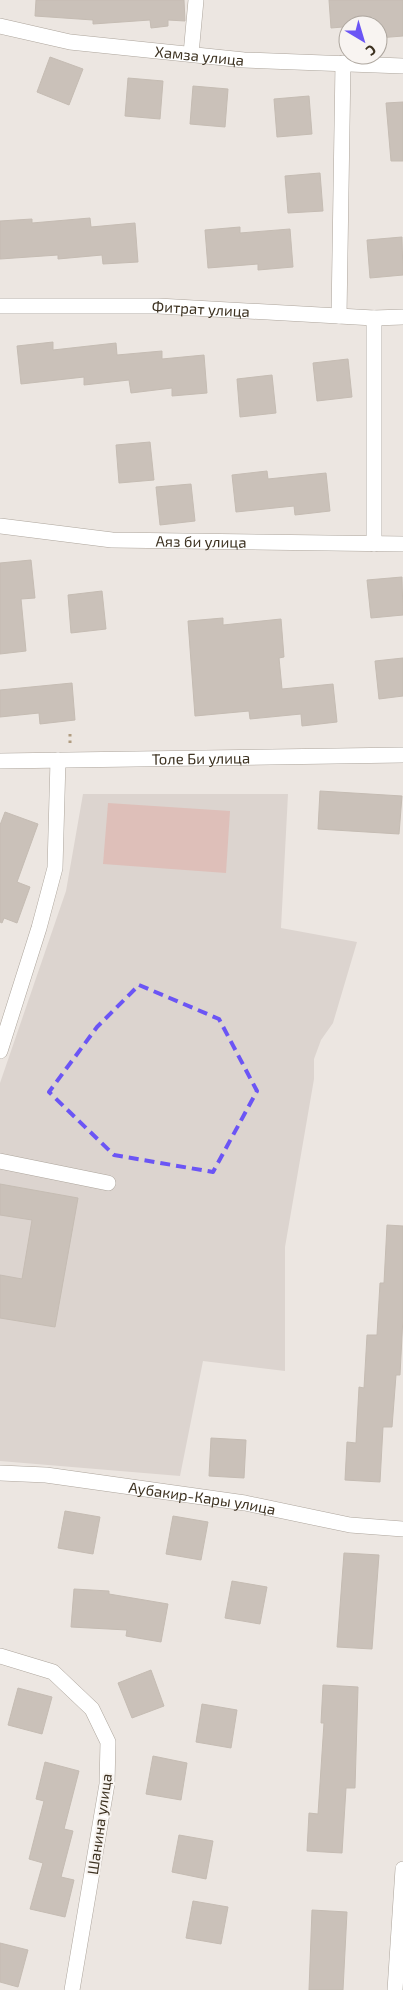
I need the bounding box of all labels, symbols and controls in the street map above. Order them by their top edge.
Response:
north arrow [338,15,388,65]
text: С [363,41,380,60]
street label: Хамза улица [154,42,245,69]
street label: Фитрат улица [151,297,250,320]
street label: Аяз би улица [155,532,247,551]
street label: Толе Би улица [152,748,250,768]
street label: Аубакир-Кары улица [128,1478,277,1518]
street label: Шанина улица [83,1772,116,1876]

